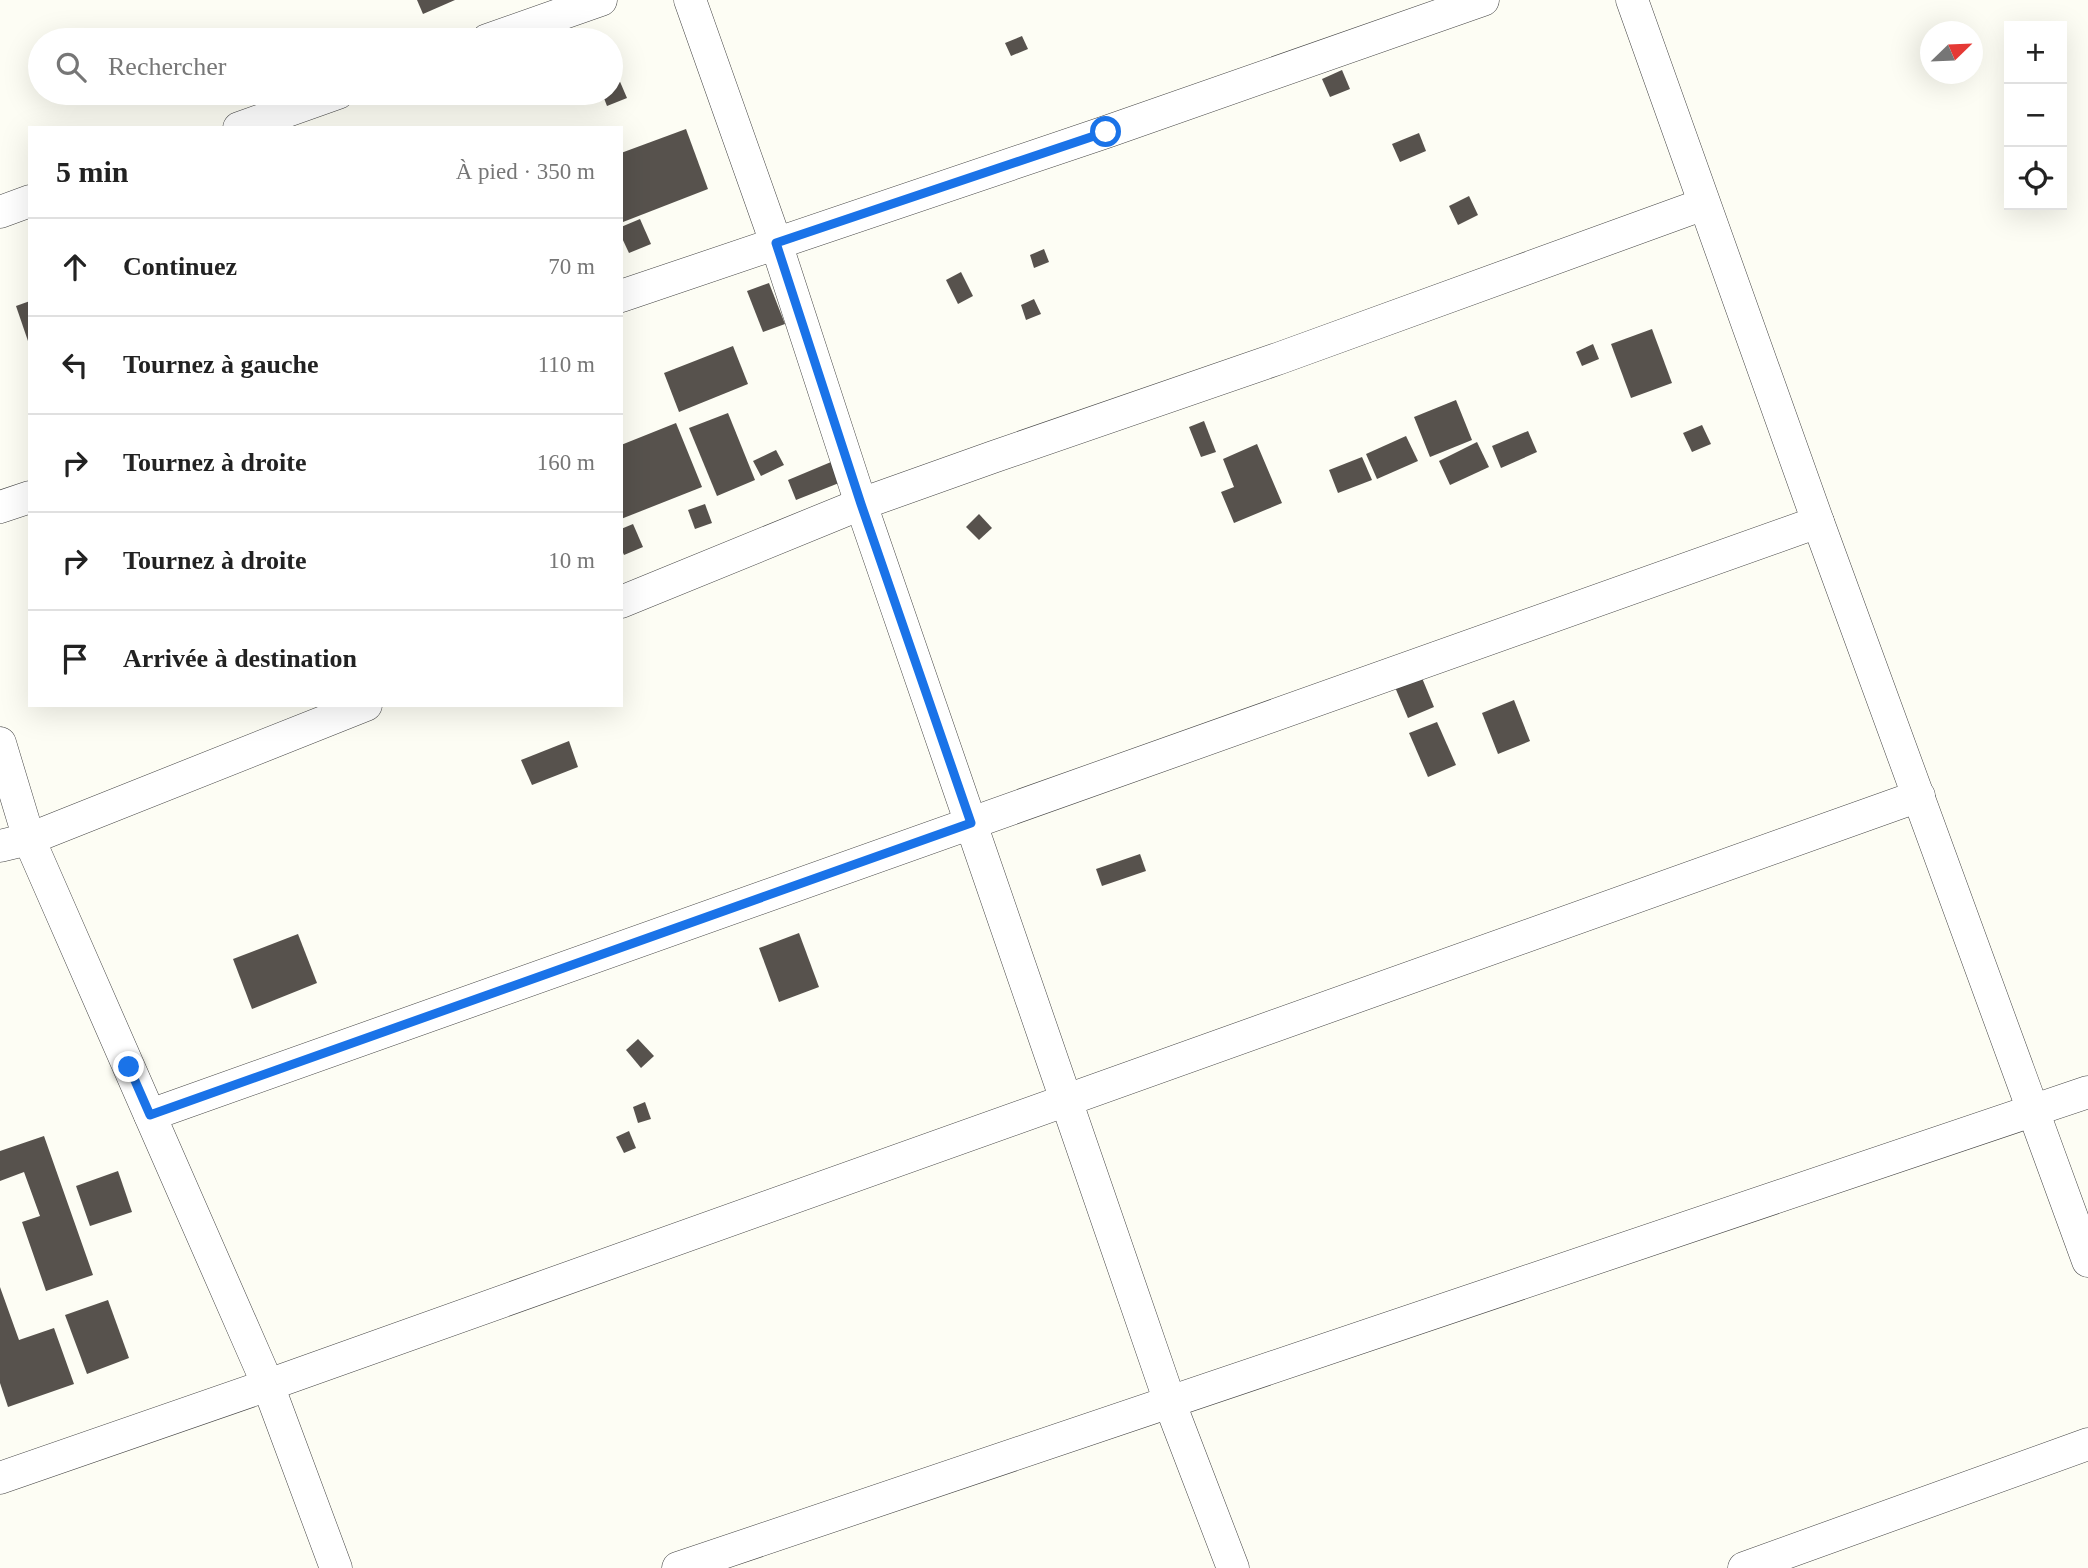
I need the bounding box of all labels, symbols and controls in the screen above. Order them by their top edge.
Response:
north arrow [1920,21,1983,84]
map controls [2004,21,2067,210]
button: + [2004,21,2067,84]
search box [28,28,623,105]
icon: search [52,48,90,86]
text: Rechercher [108,52,226,81]
button: − [2004,84,2067,147]
route start [1090,116,1121,147]
button: locate [2004,147,2067,210]
text: 5 min [56,155,129,188]
text: À pied · 350 m [456,159,595,184]
icon: ahead [56,248,94,286]
text: Continuez [123,252,237,281]
text: 70 m [548,254,595,279]
icon: left [56,346,94,384]
text: Tournez à gauche [123,350,319,379]
text: 110 m [538,352,595,377]
icon: right [56,444,94,482]
text: Tournez à droite [123,448,306,477]
text: 160 m [537,450,595,475]
icon: right [56,542,94,580]
text: Tournez à droite [123,546,306,575]
text: 10 m [548,548,595,573]
icon: arrive [56,640,94,678]
text: Arrivée à destination [123,644,357,673]
route end [113,1051,144,1082]

